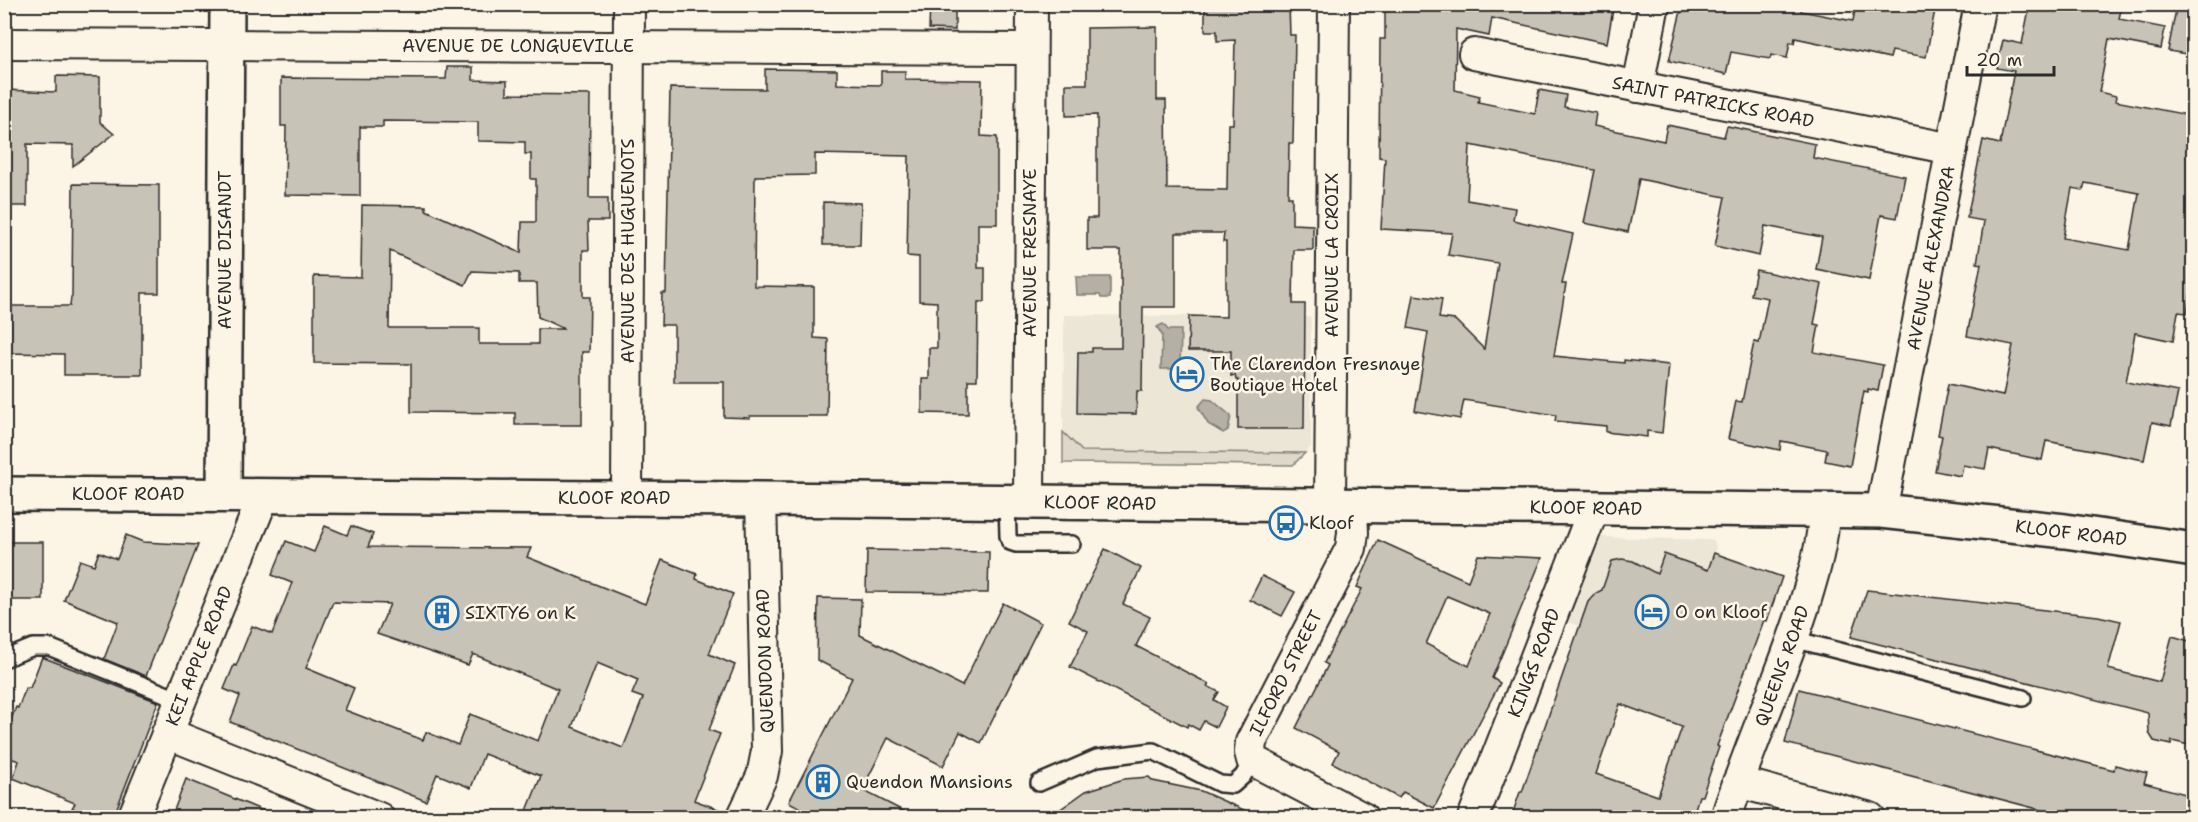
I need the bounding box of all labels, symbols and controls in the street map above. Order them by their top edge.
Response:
street label: AVENUE DE LONGUEVILLE [402,34,634,58]
scale bar [1967,39,2054,77]
text: 20 m [1976,48,2022,72]
street label: SAINT PATRICKS ROAD [1610,71,1816,133]
street label: AVENUE DES HUGUENOTS [616,138,640,364]
street label: AVENUE ALEXANDRA [1901,164,1961,352]
street label: AVENUE FRESNAYE [1018,168,1042,338]
street label: AVENUE DISANDT [213,170,237,330]
street label: AVENUE LA CROIX [1320,173,1344,337]
place label: The Clarendon Fresnaye Boutique Hotel [1210,352,1420,397]
hotel icon: The Clarendon Fresnaye Boutique Hotel [1169,356,1205,392]
street label: KLOOF ROAD [72,482,184,506]
street label: KLOOF ROAD [558,486,670,510]
street label: KLOOF ROAD [1044,490,1157,516]
street label: KLOOF ROAD [1530,495,1643,521]
bus stop icon: Kloof [1268,505,1304,541]
place label: Kloof [1309,511,1354,535]
street label: KLOOF ROAD [2014,514,2128,552]
street label: KEI APPLE ROAD [160,582,238,729]
street label: QUENDON ROAD [750,588,780,734]
hotel icon: O on Kloof [1634,594,1670,630]
building icon: SIXTY6 on K [424,595,460,631]
place label: O on Kloof [1675,600,1767,624]
place label: SIXTY6 on K [465,601,576,625]
street label: QUEENS ROAD [1749,602,1815,730]
street label: KINGS ROAD [1502,605,1566,721]
street label: ILFORD STREET [1244,606,1328,740]
building icon: Quendon Mansions [805,764,841,800]
place label: Quendon Mansions [846,770,1013,794]

